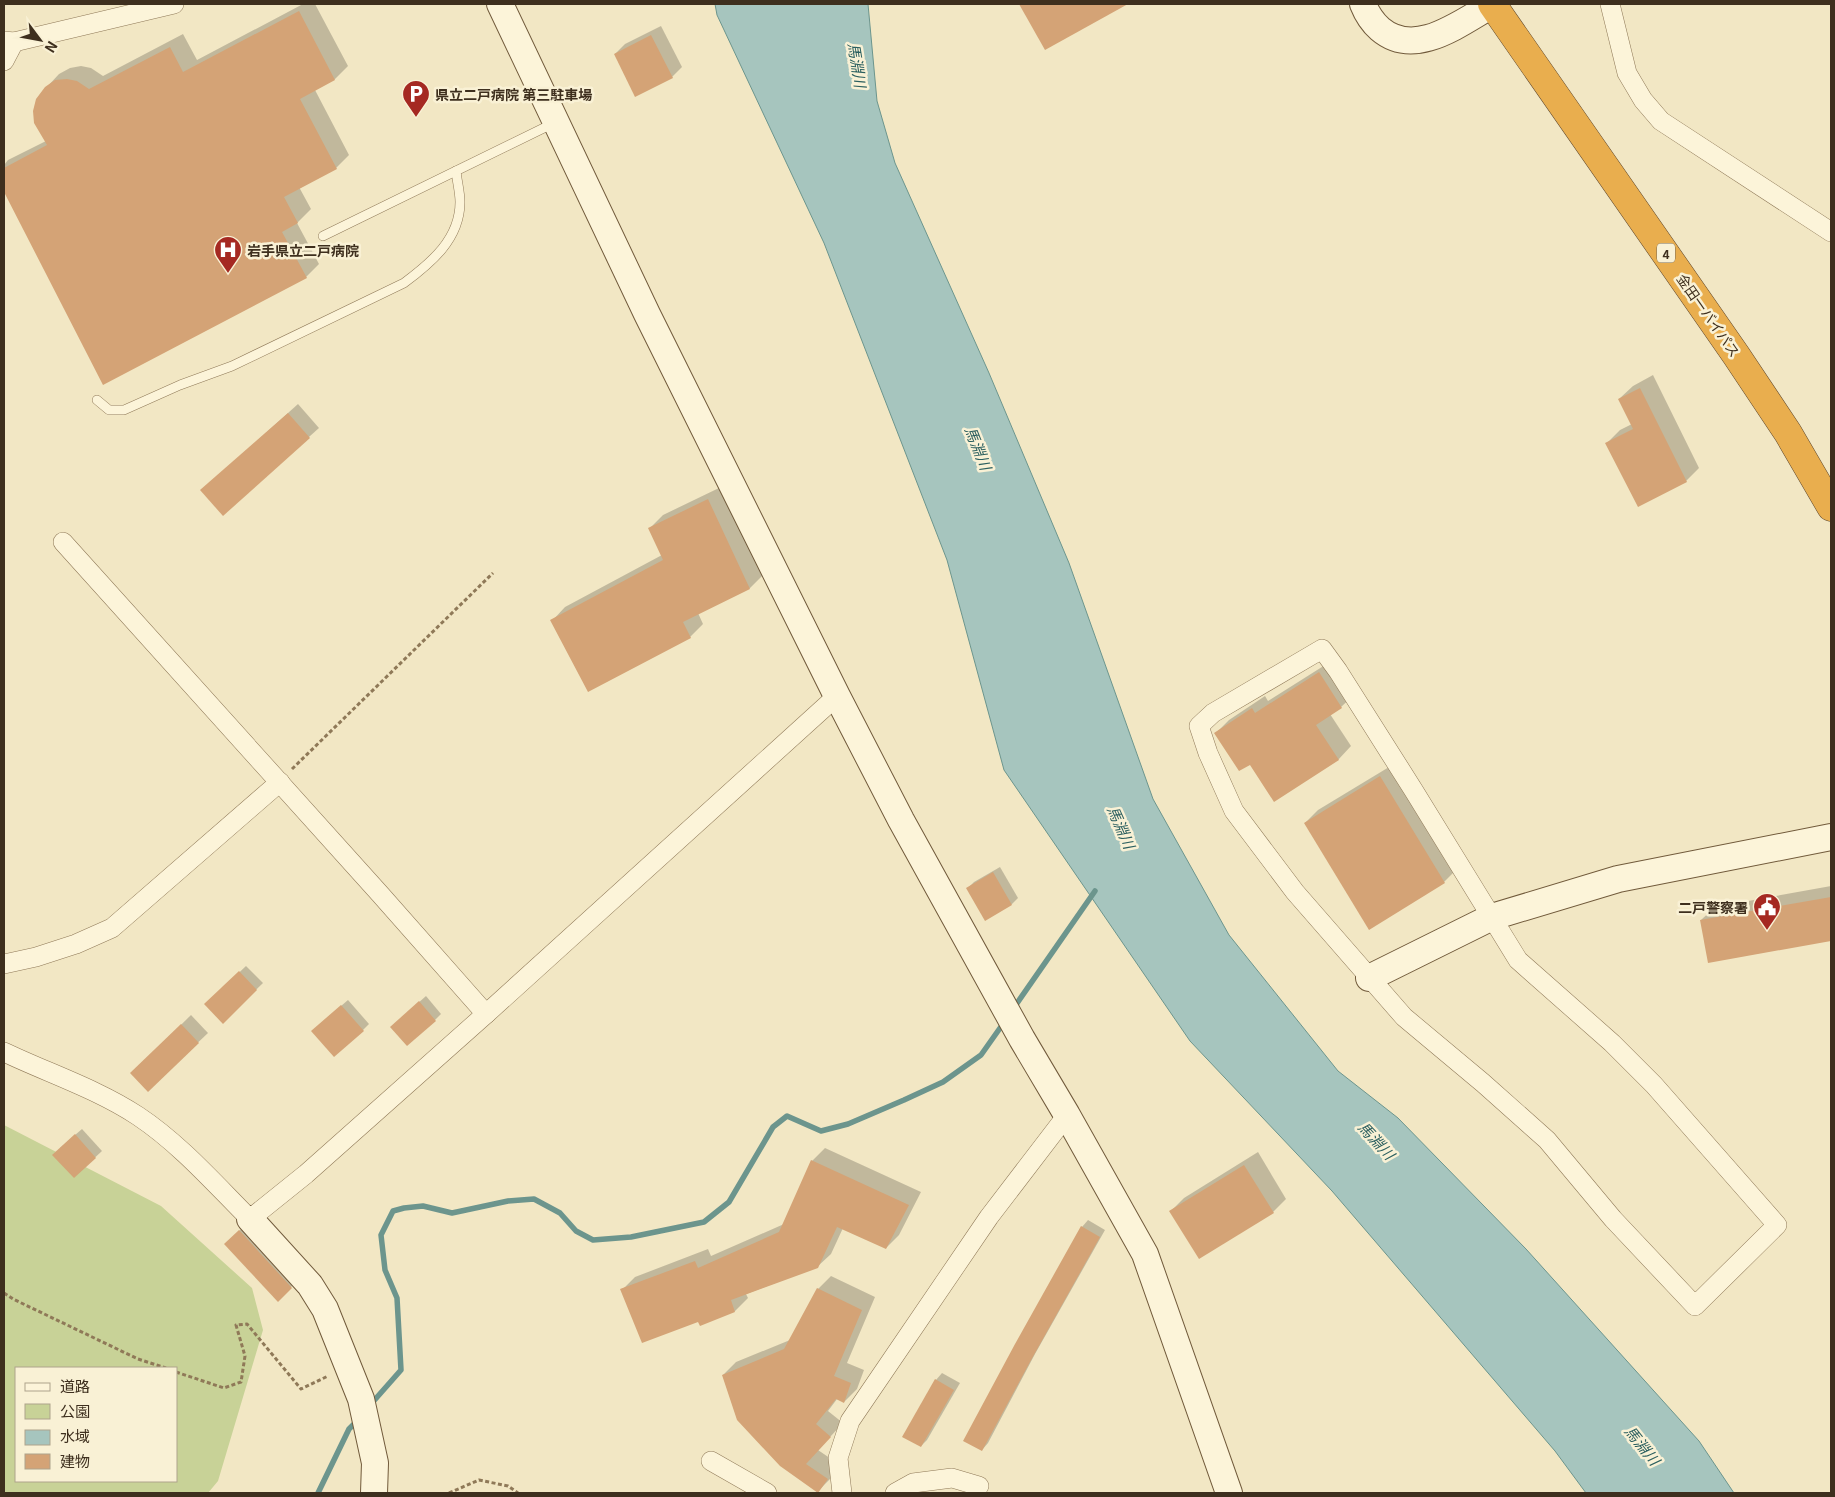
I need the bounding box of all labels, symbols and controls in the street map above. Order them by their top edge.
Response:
north arrow [15,15,65,65]
text: N [41,38,63,57]
water label: 馬淵川 [844,41,872,91]
parking icon: 県立二戸病院 第三駐車場 [401,79,431,118]
place label: 県立二戸病院 第三駐車場 [435,84,592,104]
hospital icon: 岩手県立二戸病院 [213,235,243,274]
place label: 岩手県立二戸病院 [247,240,359,260]
road number: 4 [1657,244,1675,262]
street label: 金田一バイパス [1673,269,1745,361]
water label: 馬淵川 [961,423,998,475]
water label: 馬淵川 [1103,802,1142,854]
public building icon: 二戸警察署 [1752,892,1782,931]
place label: 二戸警察署 [1678,897,1748,917]
water label: 馬淵川 [1354,1116,1401,1165]
legend [15,1367,178,1482]
text: 道路 [60,1375,90,1396]
text: 公園 [60,1400,90,1421]
water label: 馬淵川 [1621,1421,1667,1471]
text: 水域 [60,1425,90,1446]
text: 建物 [60,1450,90,1471]

